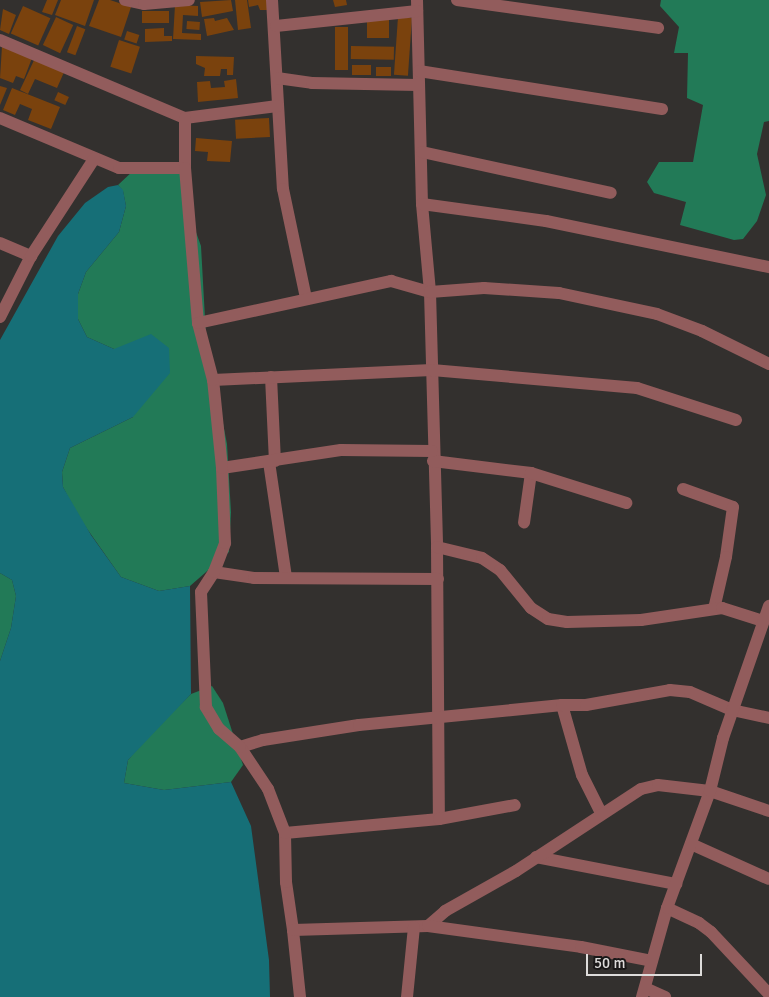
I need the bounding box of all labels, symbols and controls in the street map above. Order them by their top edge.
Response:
scale bar [589,944,705,976]
text: 50 m [594,954,625,972]

